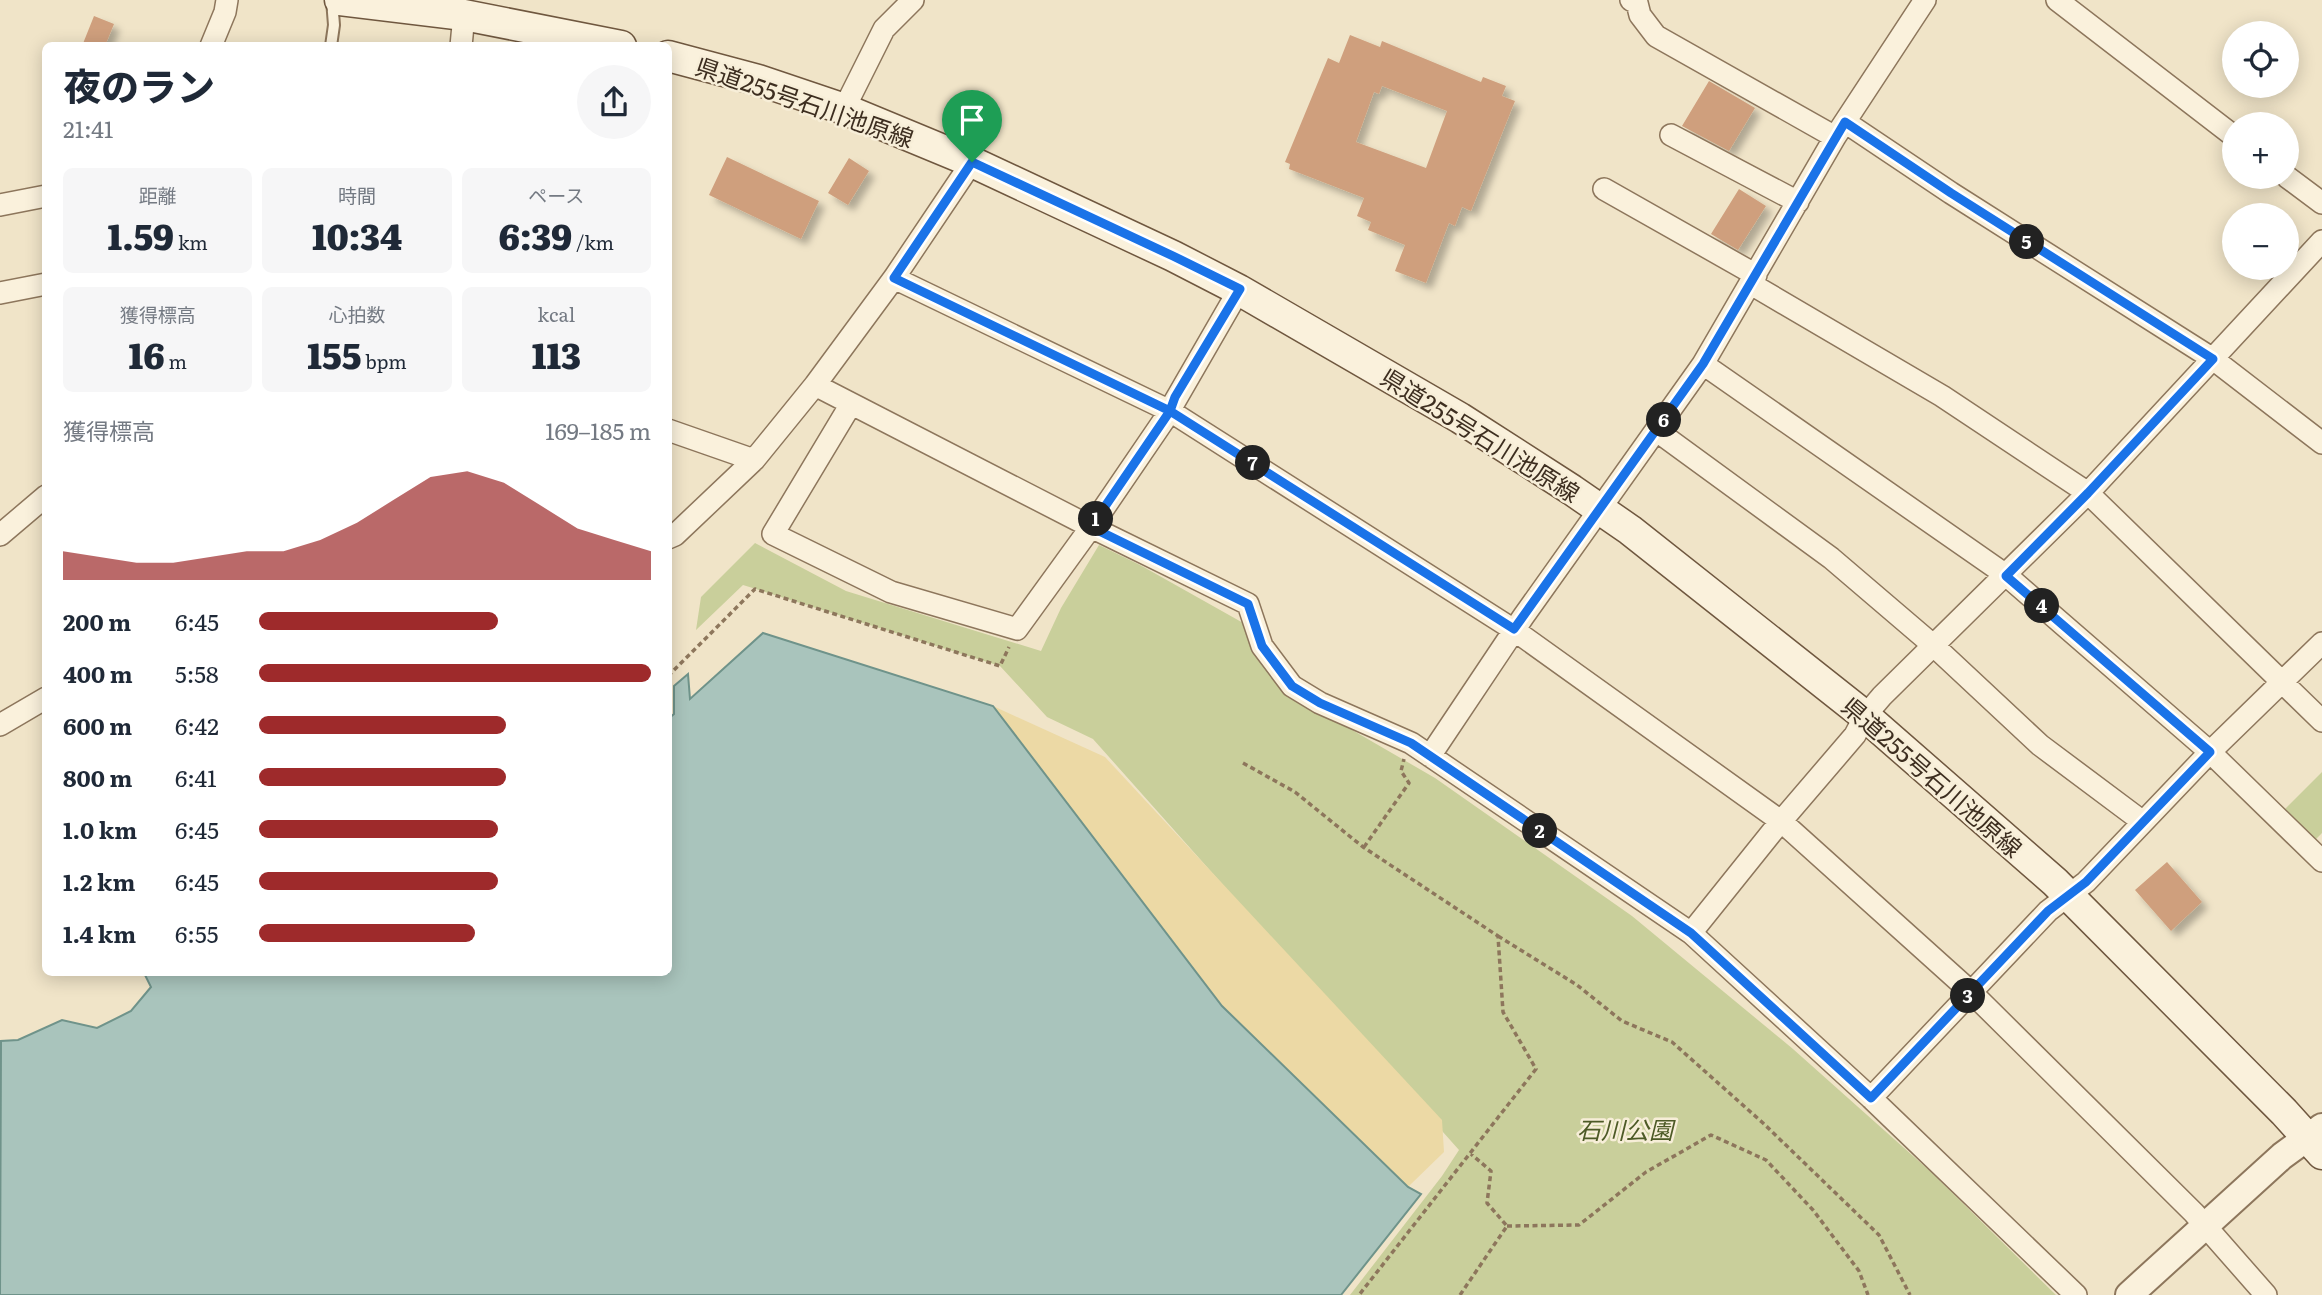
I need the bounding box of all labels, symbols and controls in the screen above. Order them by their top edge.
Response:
map controls [2222,21,2299,280]
button: locate [2222,21,2299,98]
street label: 県道255号石川池原線 [691,47,919,155]
text: 夜のラン [63,56,215,113]
button: share [577,65,651,139]
pin [942,90,1002,162]
icon: arrive [953,101,991,139]
text: 21:41 [63,111,113,145]
button: + [2222,112,2299,189]
text: 距離 [139,181,177,209]
text: 時間 [338,181,376,209]
text: ペース [528,181,584,209]
button: − [2222,203,2299,280]
text: 1.59 [108,209,174,261]
text: 10:34 [312,209,402,261]
text: 6:39 [499,209,572,261]
pin: 5 [2010,224,2044,260]
text: 5 [2021,227,2032,255]
text: km [174,228,208,256]
text: /km [572,228,614,256]
text: 獲得標高 [120,300,196,328]
text: 心拍数 [328,300,386,328]
text: kcal [538,300,575,328]
text: 16 [129,328,165,380]
text: 155 [307,328,362,380]
text: 113 [532,328,581,380]
text: m [165,347,187,375]
text: bpm [362,347,407,375]
street label: 県道255号石川池原線 [1375,359,1587,509]
pin: 6 [1646,402,1682,438]
text: 6 [1658,405,1669,433]
text: 獲得標高 [63,413,155,447]
text: 169–185 m [545,413,651,447]
pin: 7 [1236,446,1270,480]
text: 7 [1247,448,1258,476]
pin: 1 [1078,502,1114,536]
text: 1 [1092,504,1099,532]
pin: 4 [2024,588,2060,624]
text: 4 [2036,591,2047,619]
text: 200 m [63,604,131,638]
text: 6:45 [175,604,219,638]
text: 400 m [63,656,133,690]
text: 5:58 [175,656,219,690]
street label: 県道255号石川池原線 [1835,688,2031,864]
text: 600 m [63,708,132,742]
text: 6:42 [175,708,219,742]
text: 800 m [63,760,132,794]
text: 6:41 [175,760,217,794]
text: 1.0 km [63,812,137,846]
text: 6:45 [175,812,219,846]
pin: 2 [1522,814,1558,848]
text: 2 [1534,816,1545,844]
text: 1.2 km [63,864,135,898]
text: 6:45 [175,864,219,898]
text: 1.4 km [63,916,136,950]
text: 6:55 [175,916,218,950]
pin: 3 [1951,978,1986,1014]
text: 3 [1962,981,1973,1009]
park label: 石川公園 [1577,1111,1676,1146]

